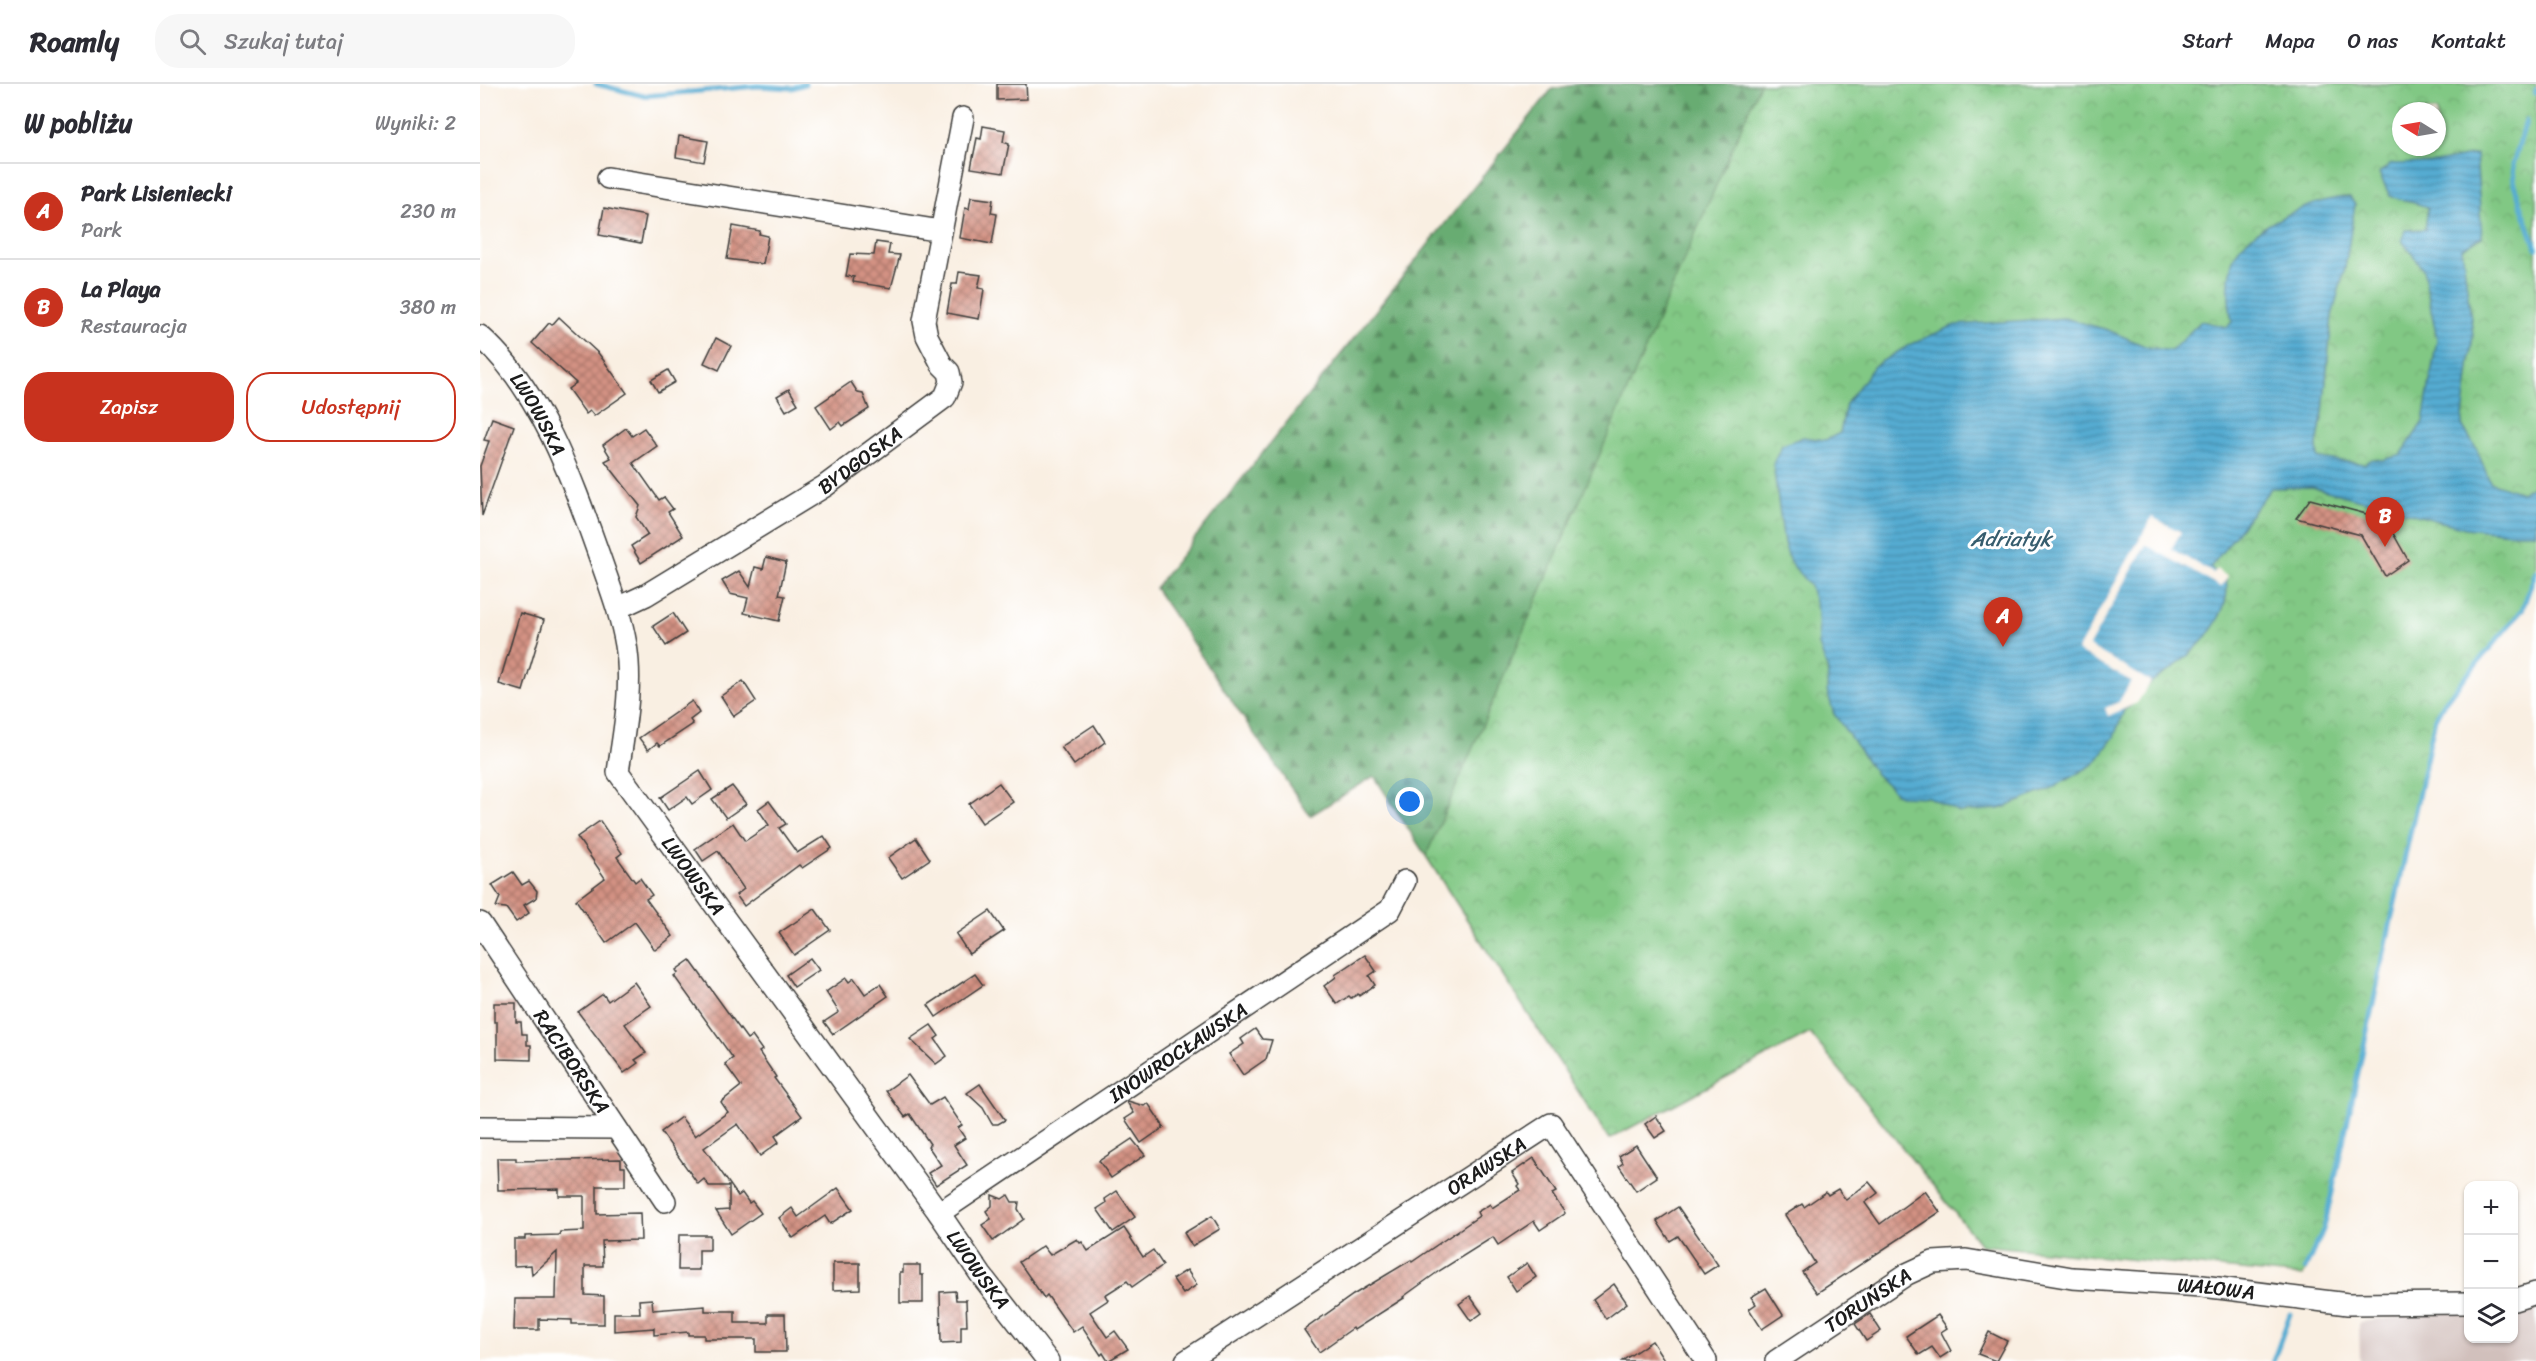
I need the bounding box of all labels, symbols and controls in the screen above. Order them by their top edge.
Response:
search box [155,14,575,68]
text: Roamly [30,17,119,66]
text: Szukaj tutaj [224,22,344,61]
text: Start [2182,22,2232,60]
text: Mapa [2265,22,2315,60]
text: O nas [2348,22,2398,60]
text: Kontakt [2431,22,2506,60]
icon: search [176,25,209,58]
text: W pobliżu [24,100,133,146]
north arrow [2392,102,2446,156]
text: Wyniki: 2 [375,106,456,141]
text: Park Lisieniecki [81,174,232,213]
text: A [37,194,50,229]
text: 230 m [400,194,456,229]
text: Park [81,213,122,248]
text: La Playa [81,270,161,309]
text: B [37,290,50,325]
text: 380 m [400,290,456,325]
text: Restauracja [81,309,187,344]
street label: LWOWSKA [500,365,576,462]
button: Zapisz [24,372,234,442]
button: Udostępnij [246,372,456,442]
street label: BYDGOSKA [810,417,910,504]
pin: B [2366,498,2404,547]
water label: Adriatyk [1970,520,2054,558]
pin: A [1984,598,2023,647]
your location [1395,787,1424,816]
street label: LWOWSKA [652,829,734,923]
street label: INOWROCŁAWSKA [1101,993,1255,1113]
street label: RACIBORSKA [524,1002,619,1121]
street label: ORAWSKA [1439,1127,1534,1206]
map controls [2464,1181,2518,1343]
button: + [2464,1181,2518,1235]
street label: LWOWSKA [937,1222,1019,1317]
button: − [2464,1235,2518,1289]
street label: TORUŃSKA [1817,1259,1919,1343]
street label: WAŁOWA [2176,1268,2257,1310]
button: layers [2464,1289,2518,1343]

